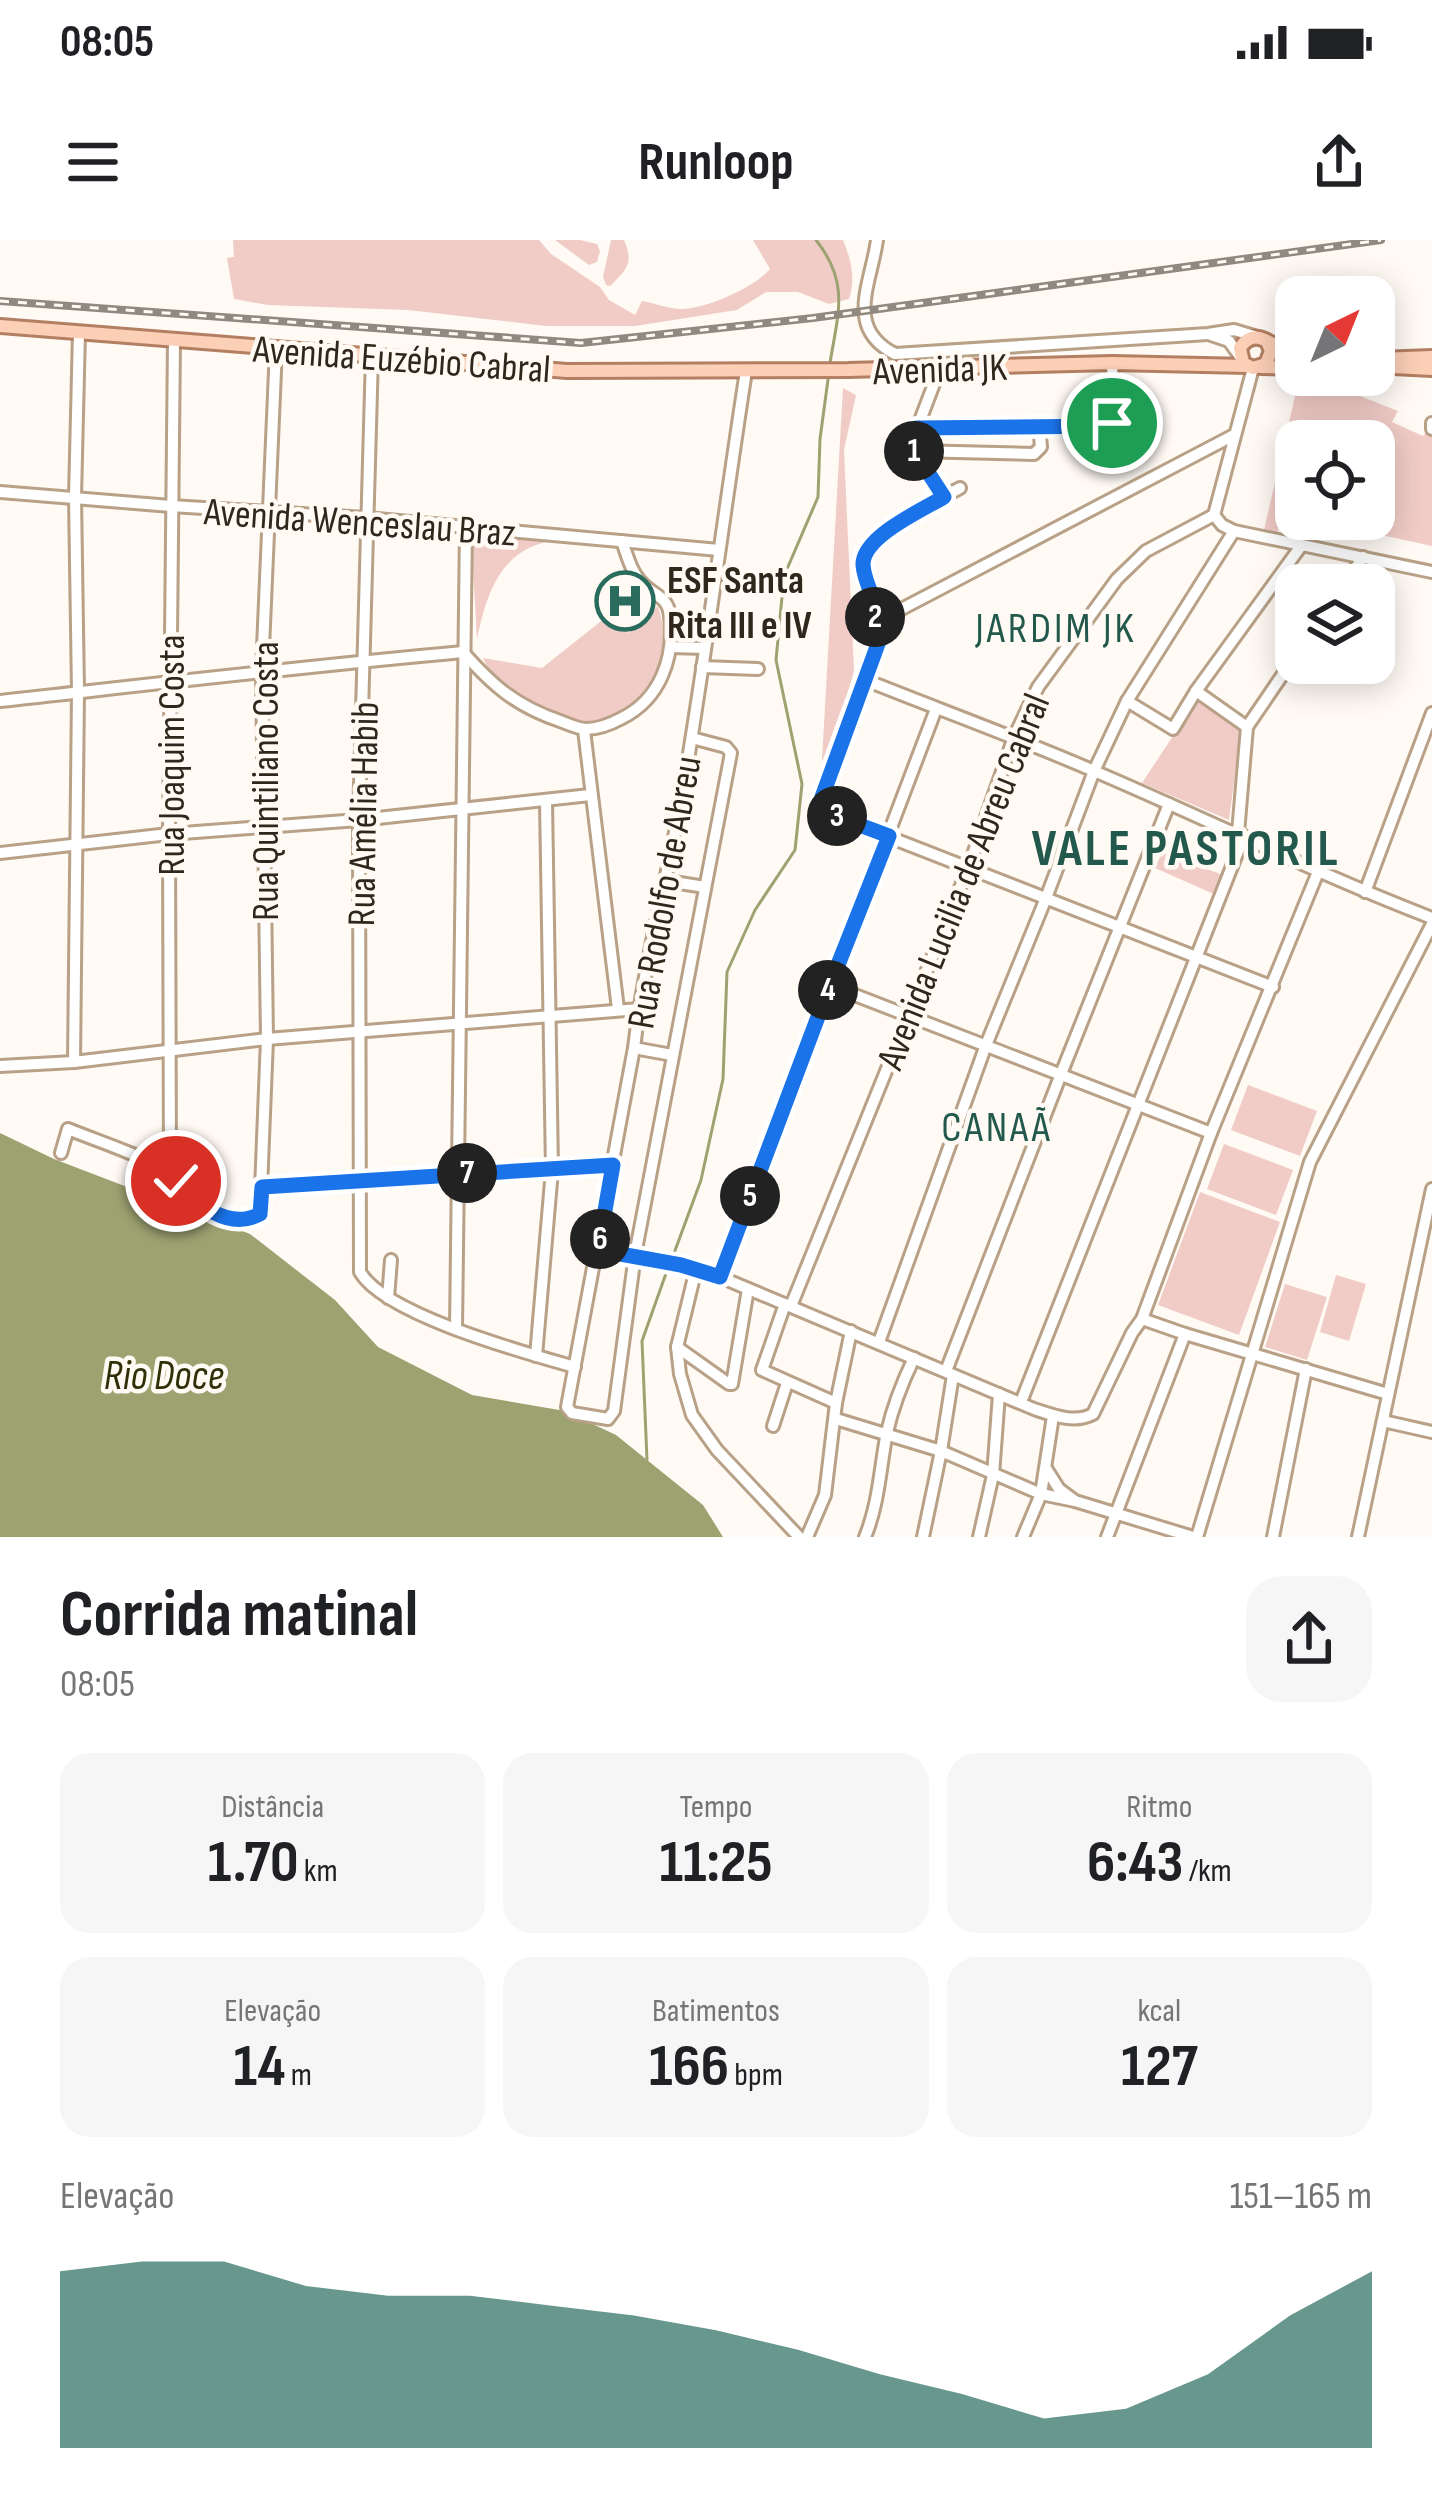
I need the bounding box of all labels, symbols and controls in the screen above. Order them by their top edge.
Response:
text: 08:05 [60,15,154,70]
icon: menu [60,129,126,195]
icon: share [1306,129,1372,195]
text: Runloop [638,130,794,195]
north arrow [1275,276,1395,396]
map controls [1275,276,1395,684]
street label: Avenida Euzébio Cabral [251,327,552,394]
street label: Avenida JK [871,345,1008,396]
pin [1061,372,1163,474]
icon: arrive [1079,390,1145,456]
button: locate [1275,420,1395,540]
pin: 1 [884,421,944,481]
text: 1 [908,431,920,471]
street label: Avenida Wenceslau Braz [202,489,517,558]
place label: ESF Santa Rita III e IV [667,558,812,650]
button: layers [1275,564,1395,684]
hospital icon: ESF Santa Rita III e IV [594,570,656,632]
pin: 2 [845,587,905,647]
text: 2 [868,597,882,637]
district label: JARDIM JK [974,604,1137,655]
street label: Rua Joaquim Costa [149,634,196,876]
street label: Rua Quintiliano Costa [243,641,290,921]
street label: Avenida Lucilia de Abreu Cabral [867,687,1061,1077]
street label: Rua Amélia Habib [339,701,390,927]
street label: Rua Rodolfo de Abreu [618,753,713,1032]
pin: 3 [807,786,867,846]
text: 3 [830,796,844,836]
district label: VALE PASTORIL [1031,819,1341,880]
pin: 4 [798,960,858,1020]
text: 4 [820,970,836,1010]
district label: CANAÃ [941,1103,1053,1154]
pin [125,1130,227,1232]
pin: 7 [437,1143,497,1203]
icon: check [143,1148,209,1214]
text: 7 [460,1153,474,1193]
pin: 5 [720,1166,780,1226]
text: 5 [743,1176,757,1216]
pin: 6 [570,1209,630,1269]
text: 6 [592,1219,608,1259]
water label: Rio Doce [104,1351,224,1402]
text: Corrida matinal [60,1576,418,1655]
button: share [1246,1576,1372,1702]
text: 08:05 [60,1661,135,1708]
text: Distância [221,1787,324,1827]
text: Tempo [679,1787,753,1827]
text: Ritmo [1126,1787,1193,1827]
text: 1.70 [208,1827,299,1899]
text: 11:25 [659,1827,773,1899]
text: 6:43 [1087,1827,1184,1899]
text: km [299,1851,338,1891]
text: /km [1184,1851,1232,1891]
text: Elevação [224,1991,321,2031]
text: Batimentos [652,1991,780,2031]
text: kcal [1137,1991,1181,2031]
text: 14 [233,2031,285,2103]
text: 166 [649,2031,729,2103]
text: 127 [1121,2031,1198,2103]
text: m [285,2055,312,2095]
text: bpm [729,2055,783,2095]
text: Elevação [60,2173,175,2220]
text: 151–165 m [1230,2173,1372,2220]

